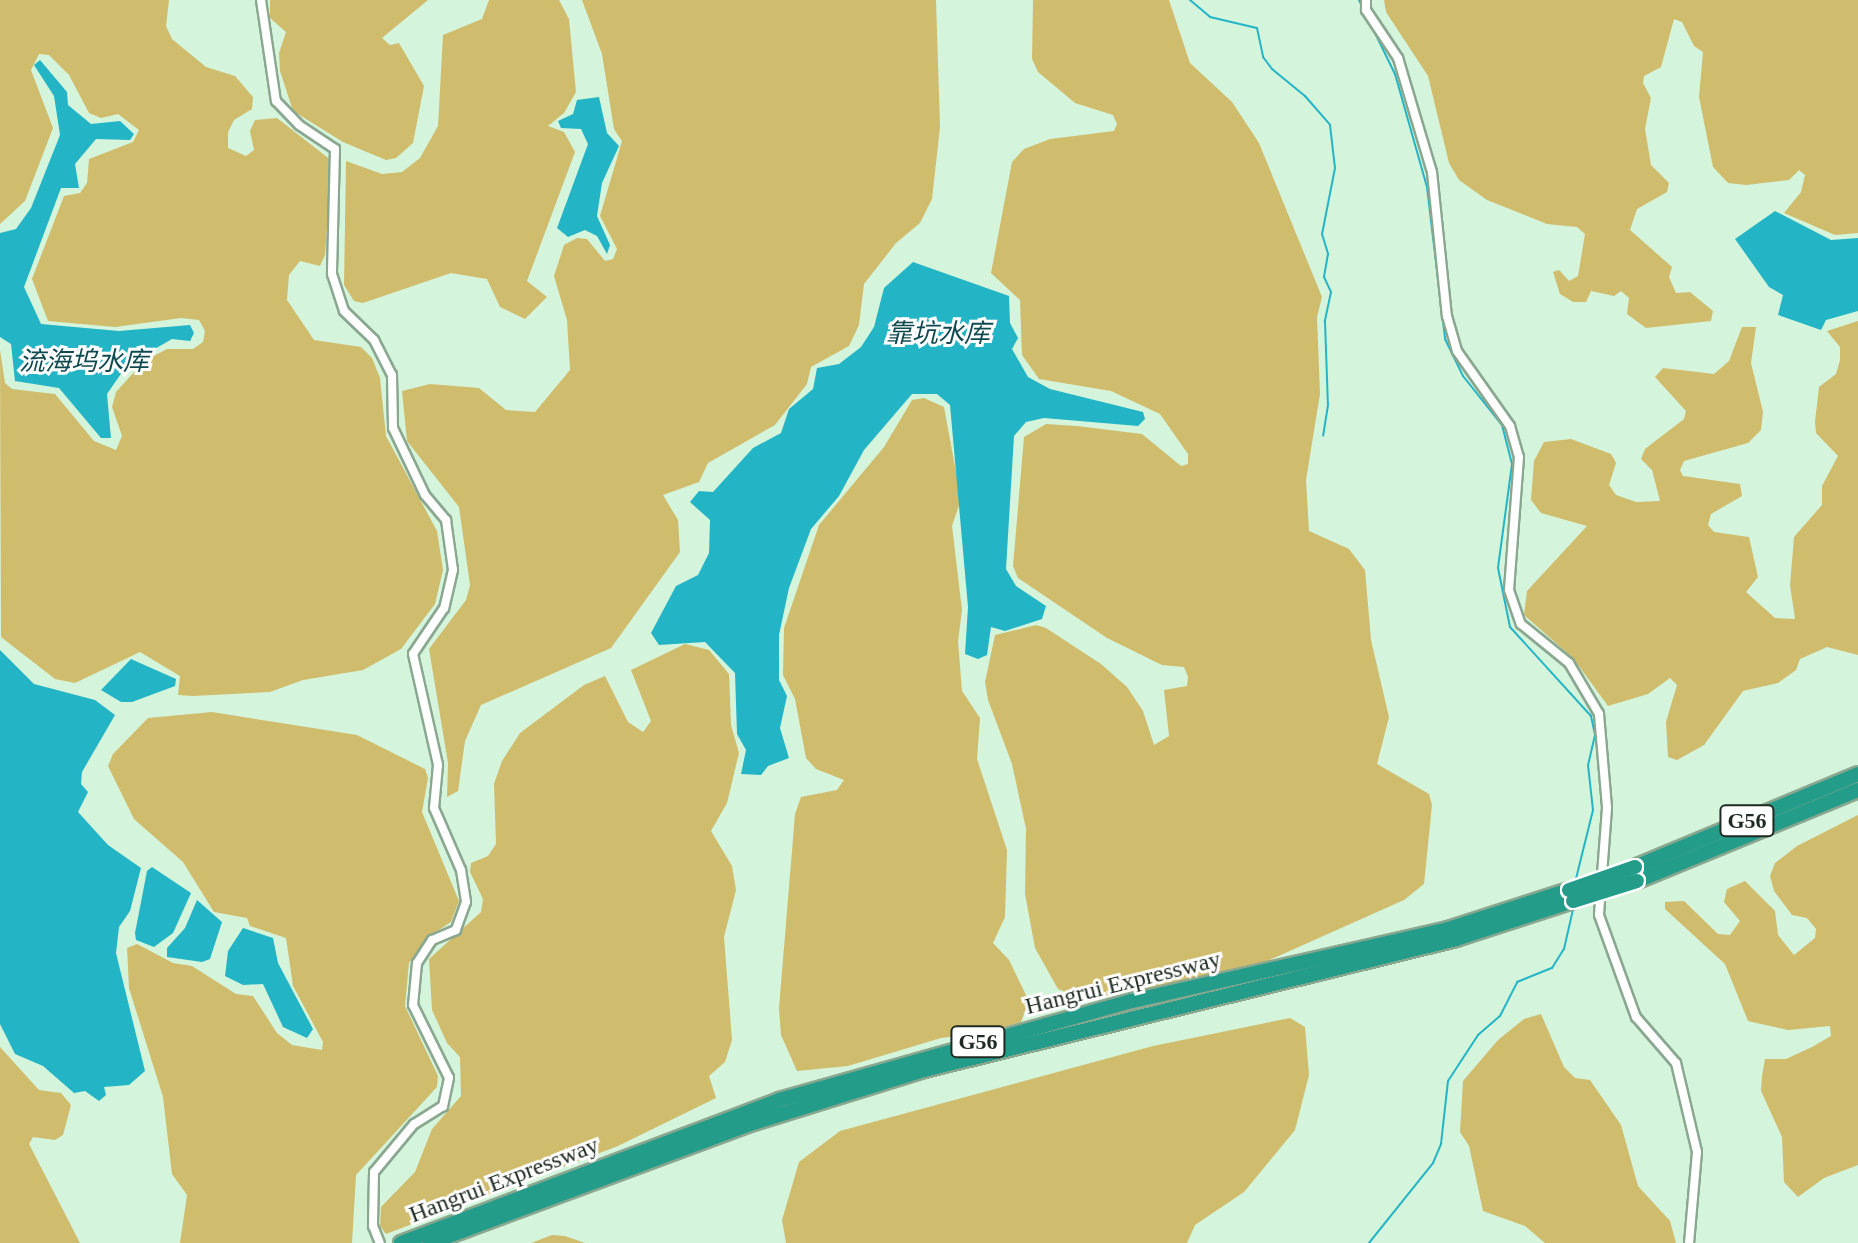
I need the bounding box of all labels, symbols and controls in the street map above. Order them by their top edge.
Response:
water label: 靠坑水库 [886,318,990,350]
water label: 流海坞水库 [19,346,149,378]
road number: G56 [1719,803,1775,839]
street label: Hangrui Expressway [1022,945,1224,1021]
road number: G56 [950,1024,1006,1060]
street label: Hangrui Expressway [405,1131,603,1229]

